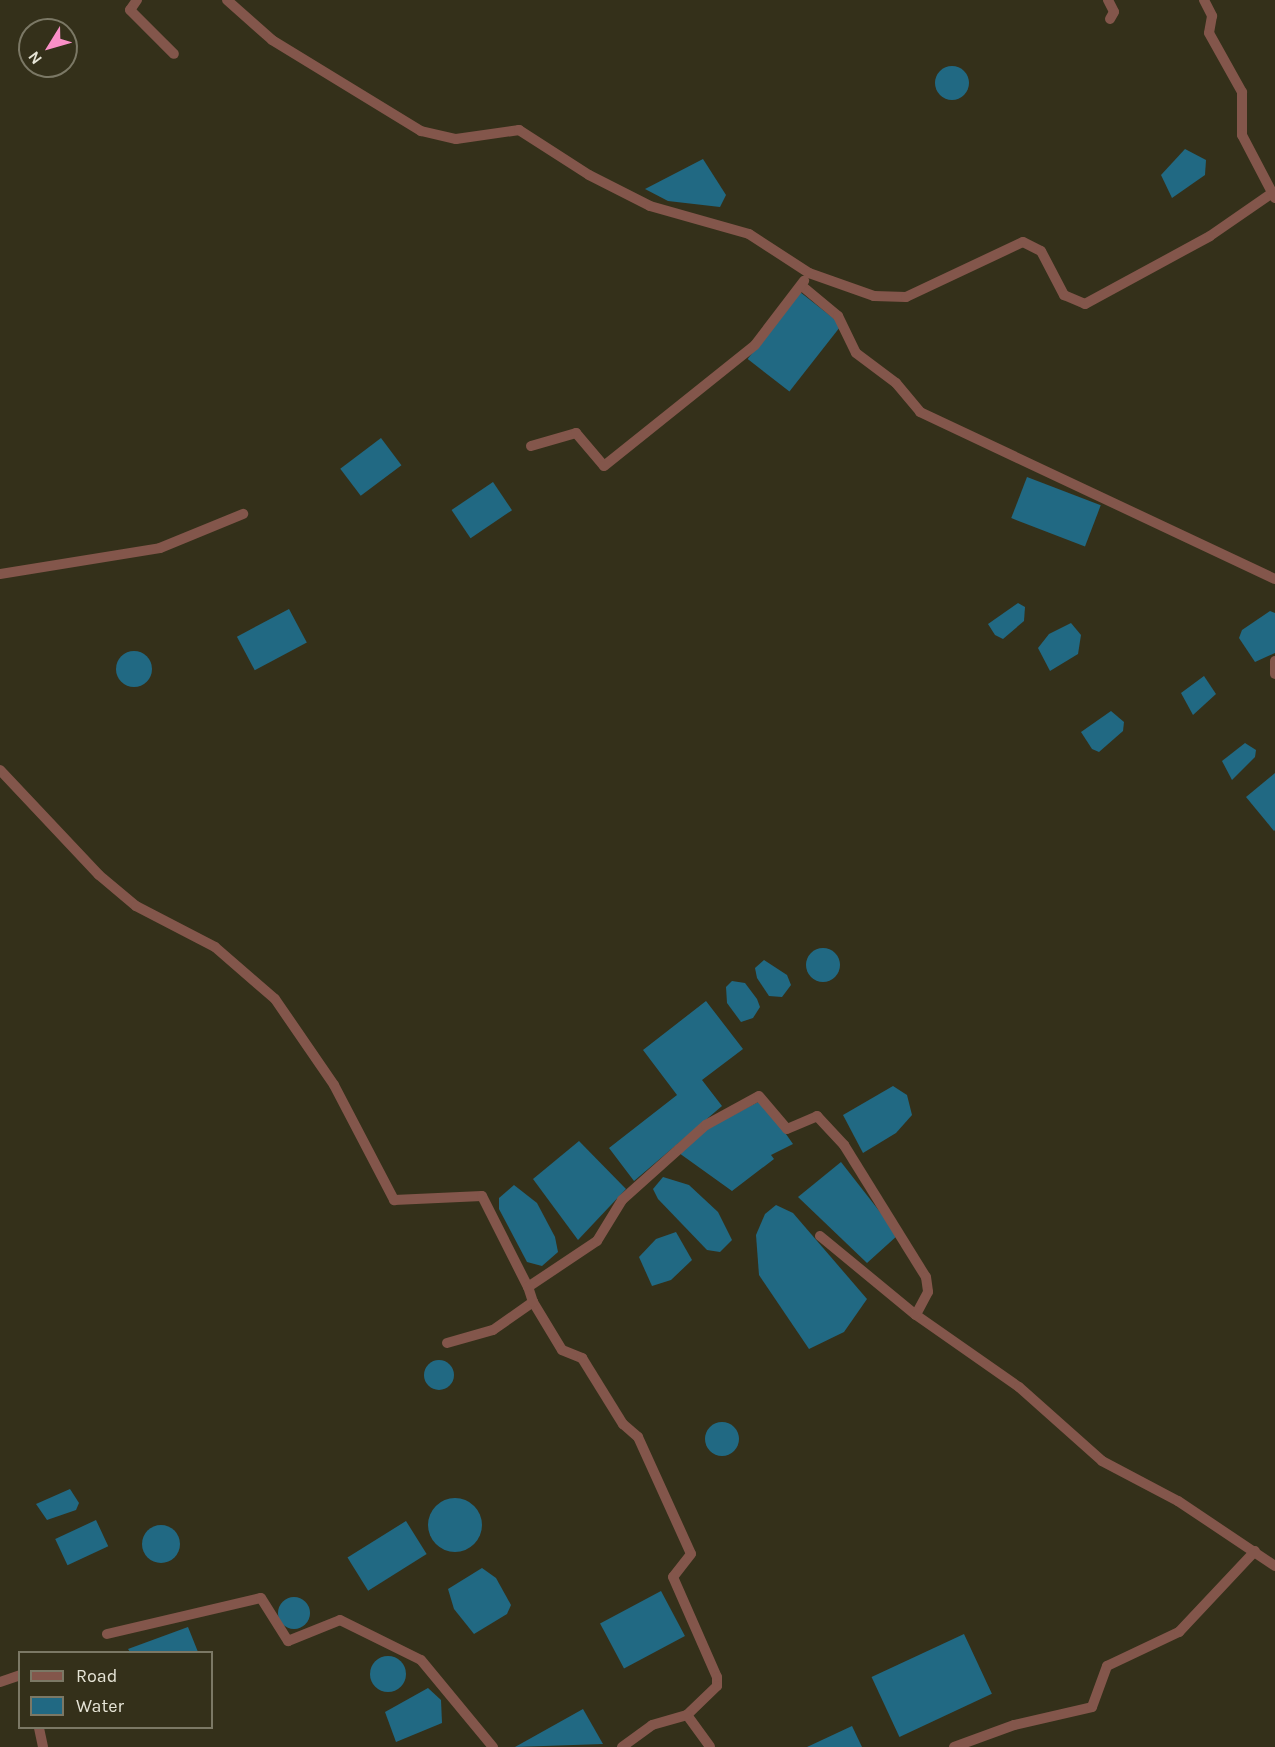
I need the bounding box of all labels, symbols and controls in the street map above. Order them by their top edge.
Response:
north arrow [18,18,78,78]
text: N [24,48,46,68]
legend [18,1651,213,1729]
text: Road [76,1665,117,1687]
text: Water [76,1695,124,1717]

